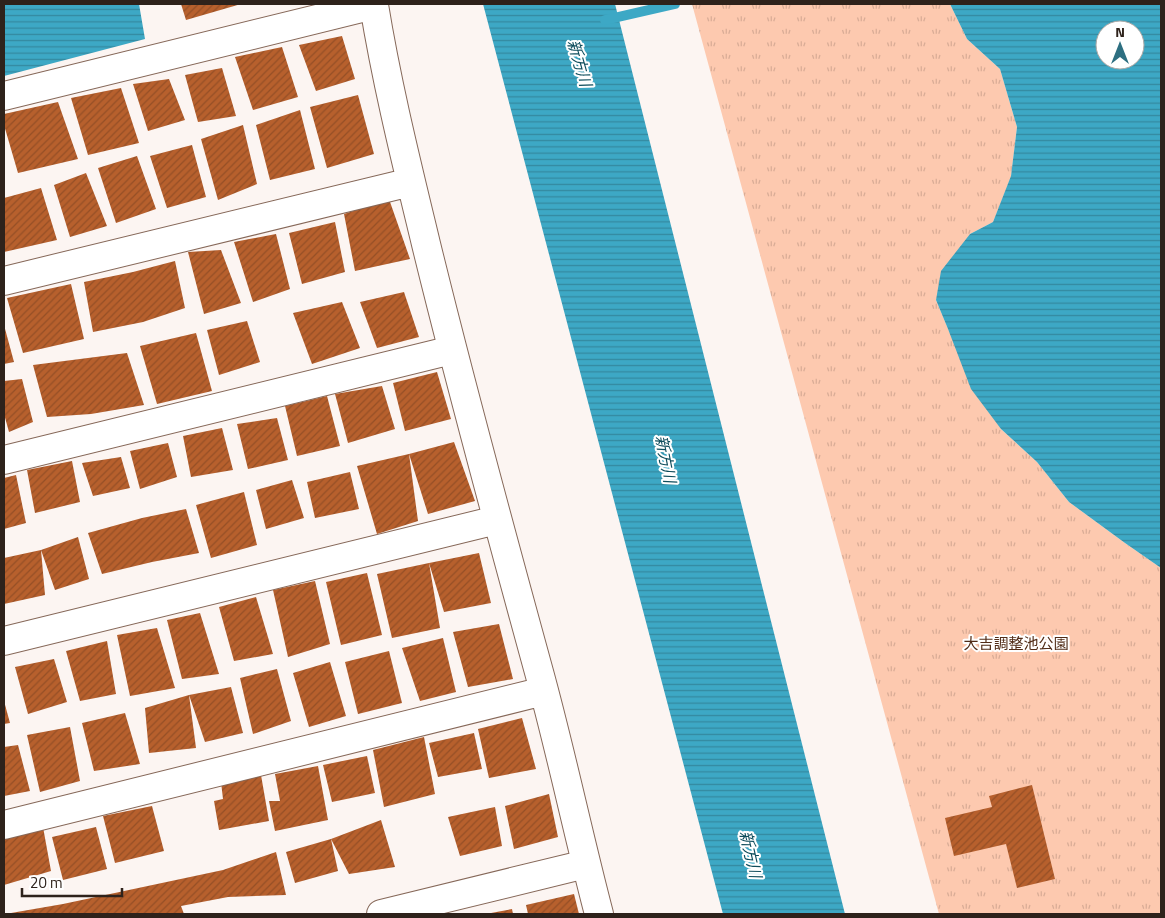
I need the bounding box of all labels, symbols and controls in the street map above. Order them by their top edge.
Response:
north arrow [1095,20,1145,70]
text: N [1115,21,1125,42]
water label: 新方川 [562,37,599,91]
water label: 新方川 [650,433,683,487]
park label: 大吉調整池公園 [963,632,1069,655]
water label: 新方川 [734,828,769,882]
scale bar [22,866,122,898]
text: 20 m [30,871,63,894]

